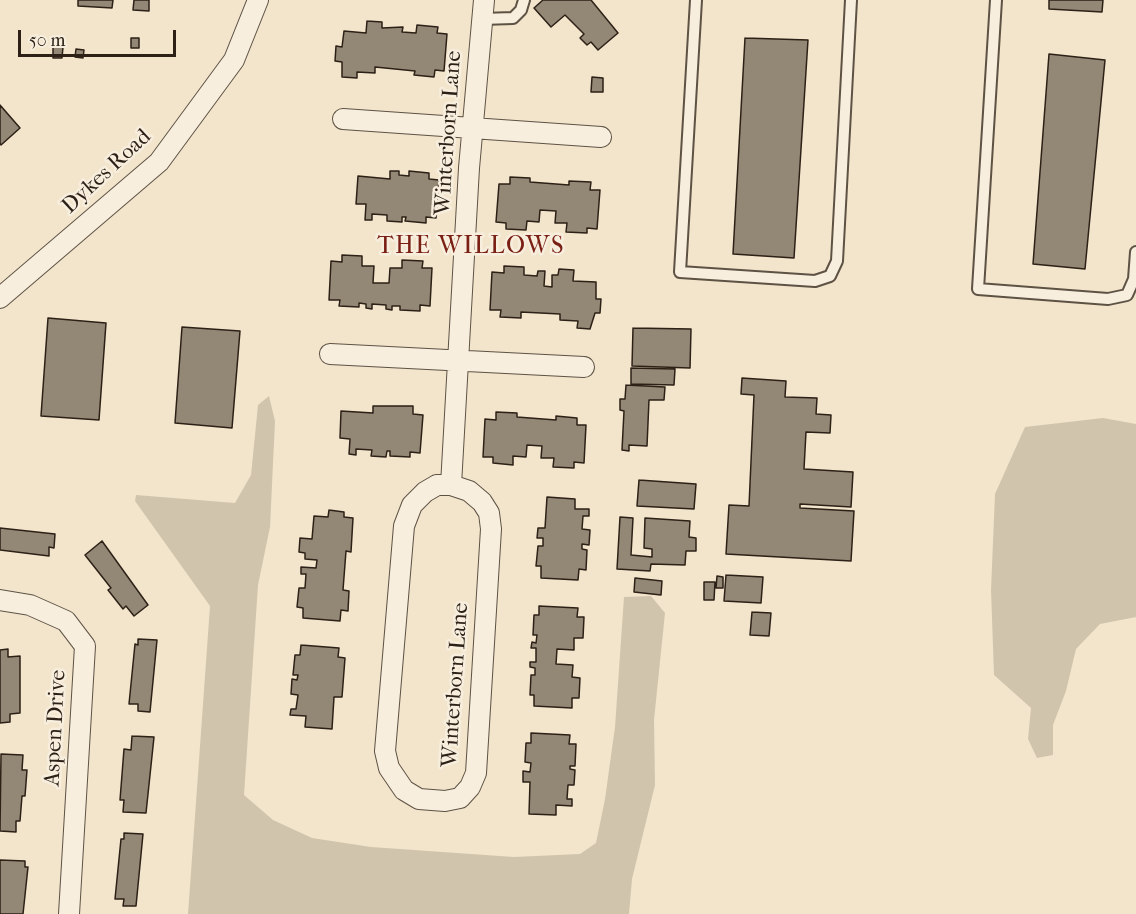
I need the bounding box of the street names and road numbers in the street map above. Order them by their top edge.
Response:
street label: Winterborn Lane [430,50,468,216]
street label: Dykes Road [57,124,157,220]
street label: Winterborn Lane [437,602,475,768]
street label: Aspen Drive [40,669,72,787]

